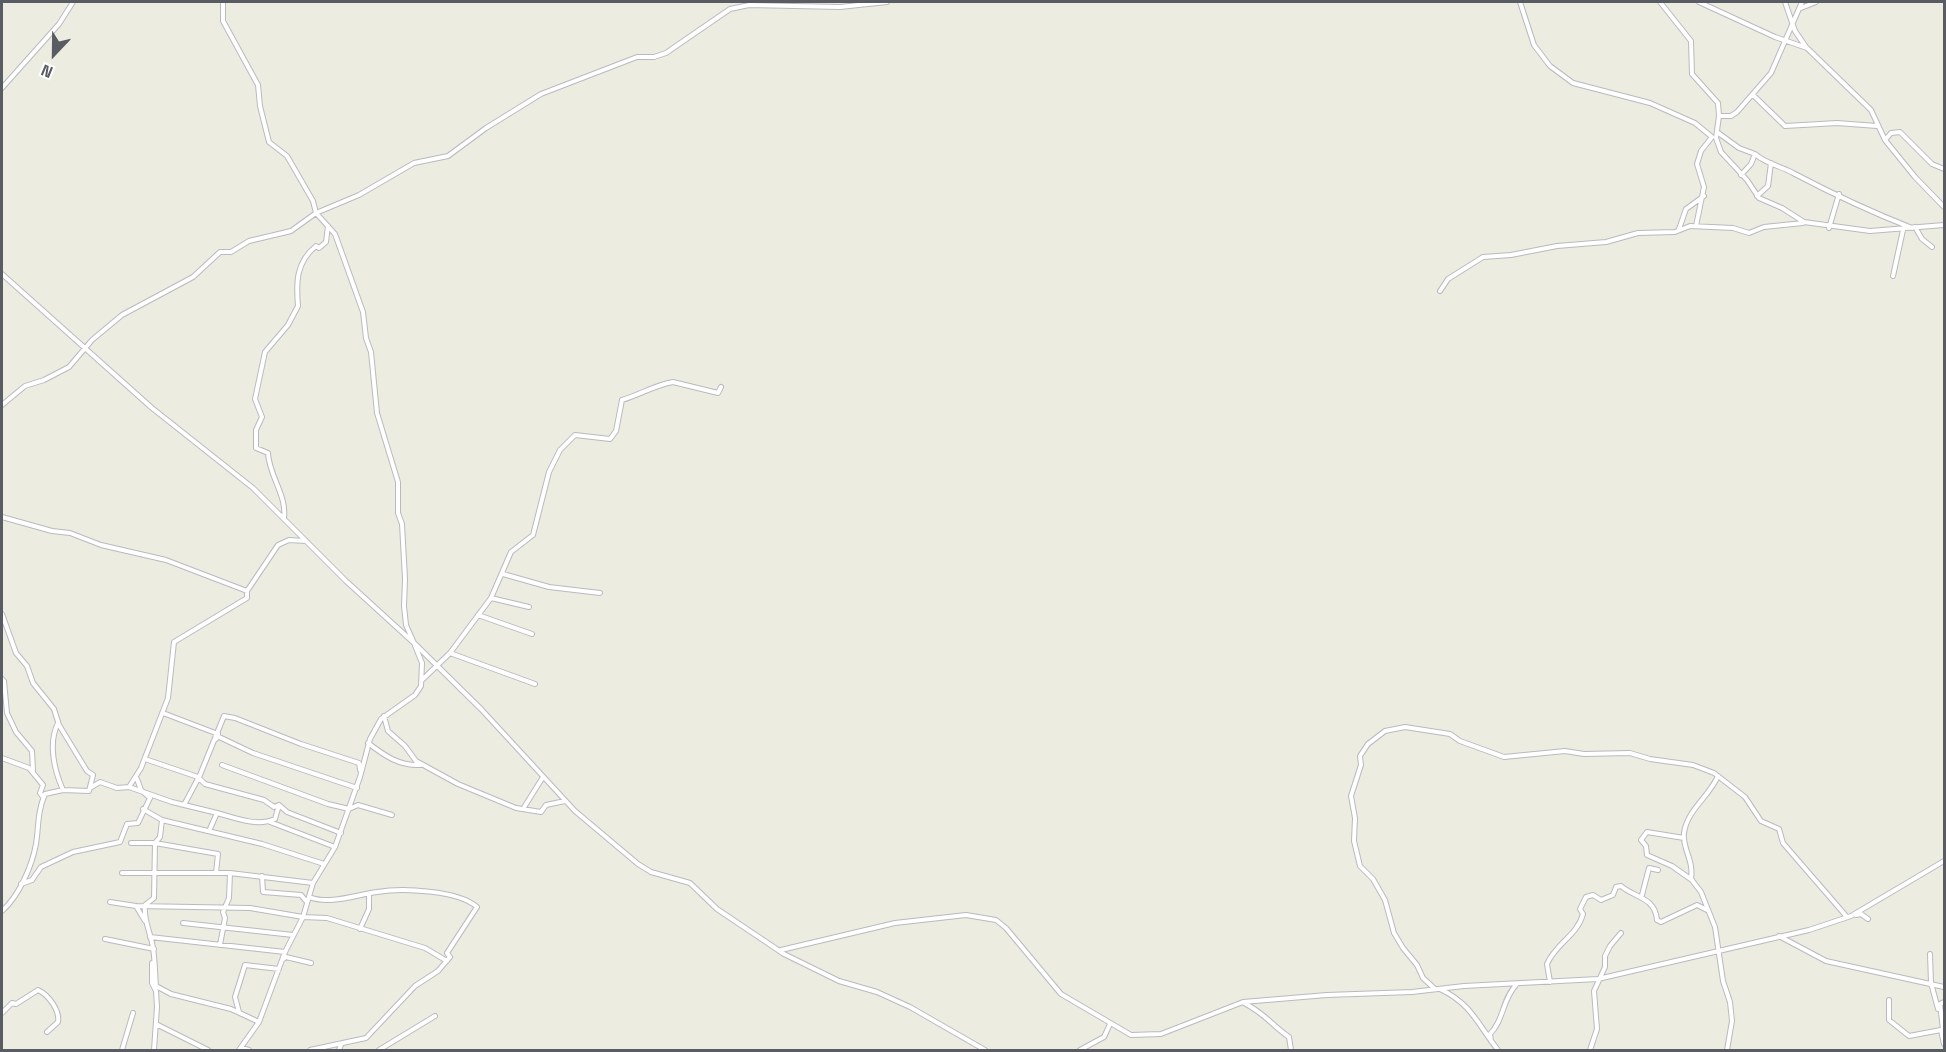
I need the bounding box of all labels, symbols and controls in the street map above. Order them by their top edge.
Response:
north arrow [24,24,84,84]
text: N [38,59,56,83]

